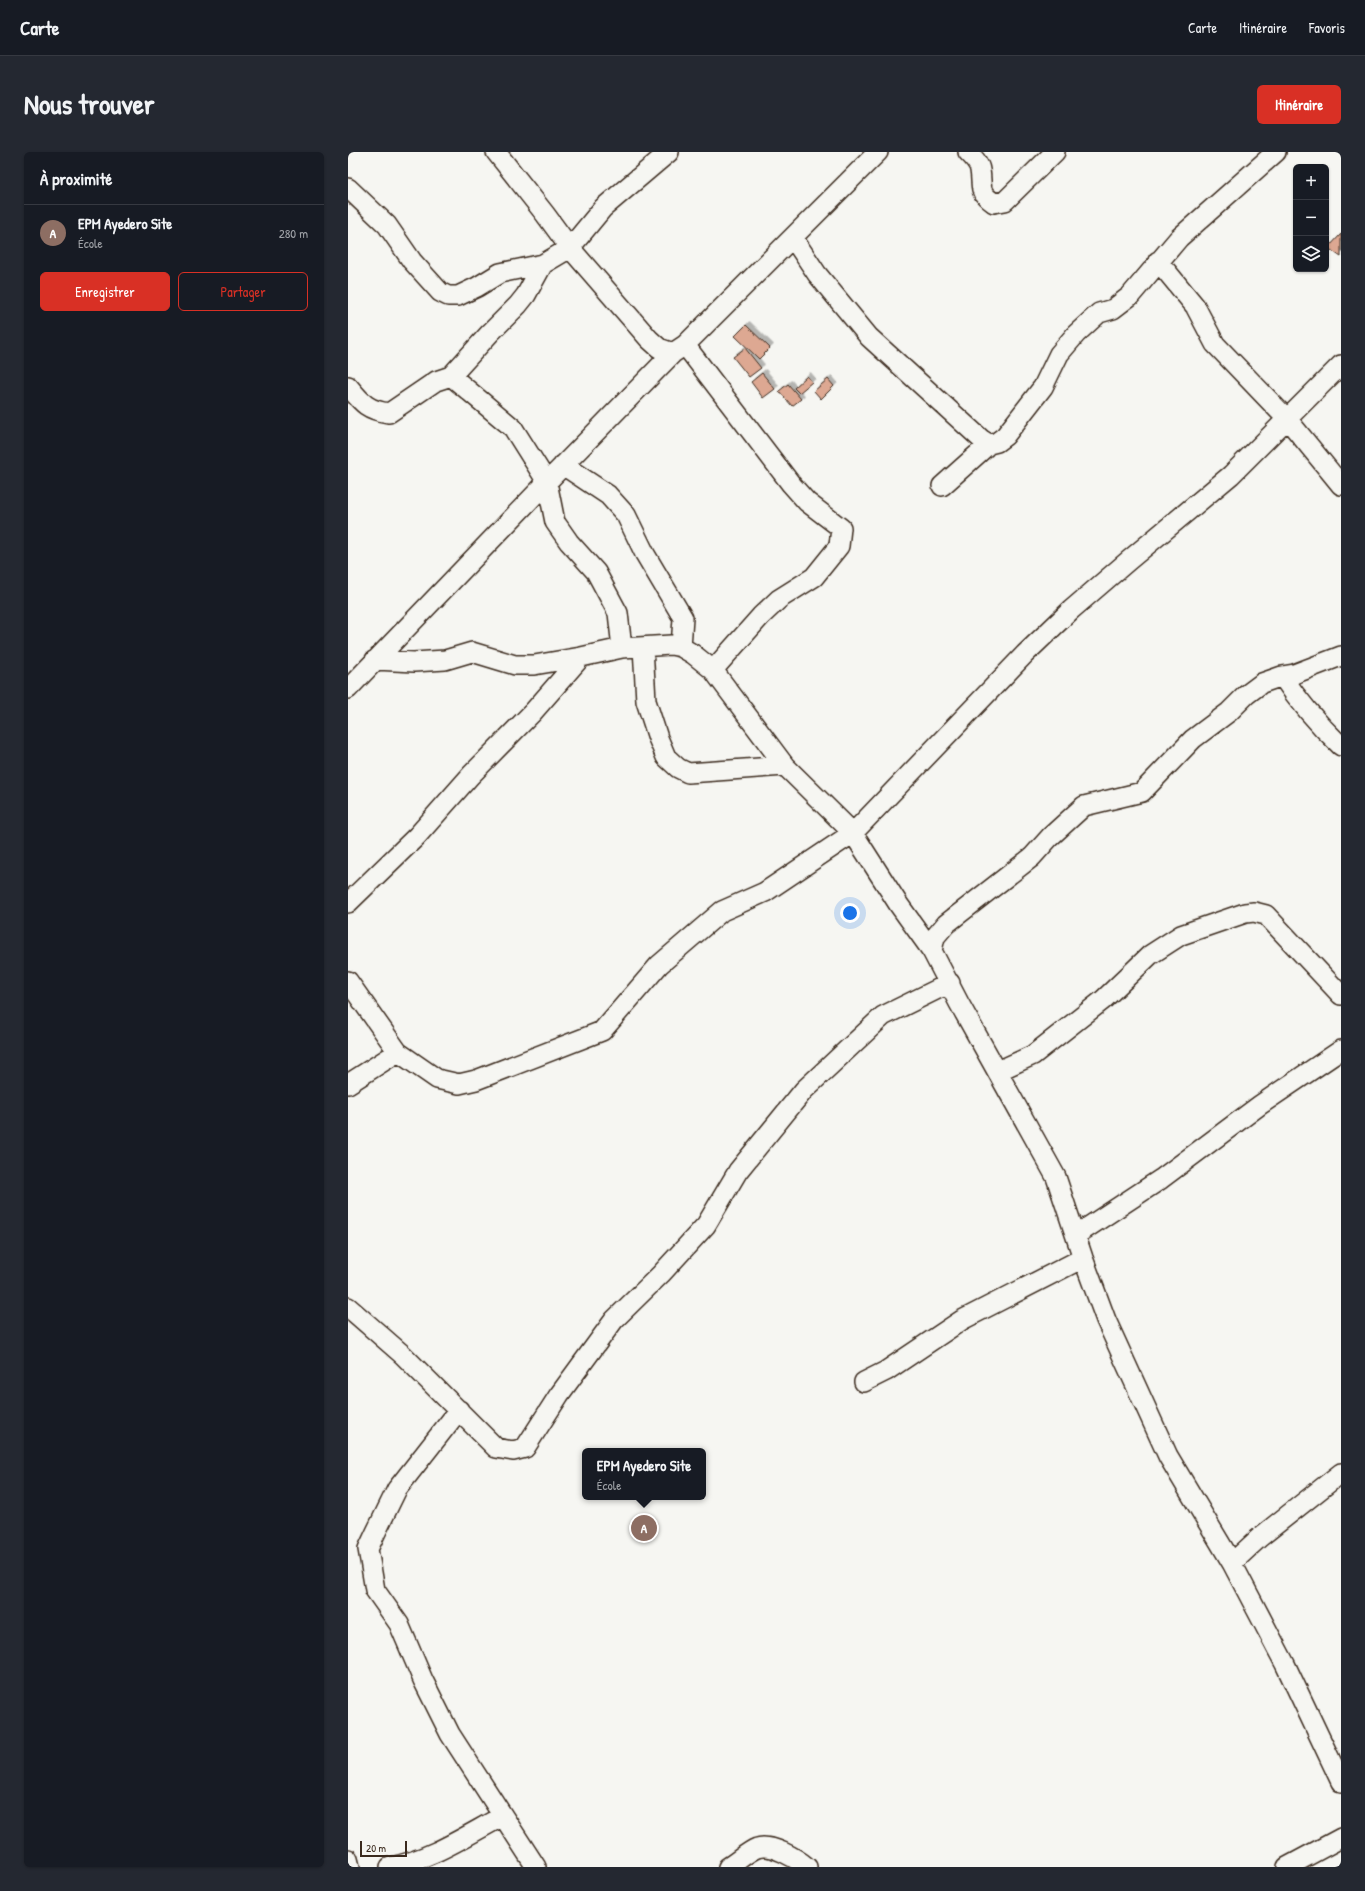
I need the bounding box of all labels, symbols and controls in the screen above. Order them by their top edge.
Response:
text: Carte [20,15,59,41]
text: Carte [1188,18,1217,37]
text: Itinéraire [1239,18,1287,37]
text: Favoris [1309,18,1345,37]
text: Nous trouver [24,85,155,123]
button: Itinéraire [1257,85,1341,124]
map controls [1293,164,1329,272]
button: + [1293,164,1329,200]
text: À proximité [40,167,112,190]
button: − [1293,200,1329,236]
text: EPM Ayedero Site [78,213,172,234]
text: A [50,224,56,242]
text: 280 m [279,224,308,242]
text: École [78,234,103,252]
button: layers [1293,236,1329,272]
button: Enregistrer [40,272,170,311]
button: Partager [178,272,308,311]
your location [840,903,860,923]
popup [582,1448,706,1500]
text: EPM Ayedero Site [597,1455,691,1476]
text: École [597,1476,622,1494]
pin: A [631,1513,657,1543]
scale bar [360,1839,407,1858]
text: 20 m [366,1841,386,1855]

